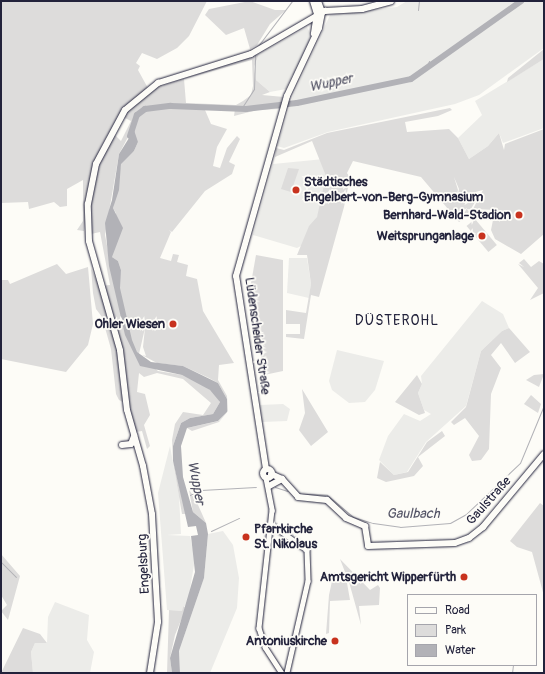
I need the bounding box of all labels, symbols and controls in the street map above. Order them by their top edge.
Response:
water label: Wupper [308,70,354,96]
place label: Städtisches Engelbert-von-Berg-Gymnasium [304,175,483,206]
marker: Städtisches Engelbert-von-Berg-Gymnasium [291,185,301,195]
place label: Bernhard-Wald-Stadion [383,207,511,223]
marker: Bernhard-Wald-Stadion [514,210,524,220]
place label: Weitsprunganlage [377,228,474,244]
marker: Weitsprunganlage [477,231,487,241]
street label: Lüdenscheider Straße [241,276,273,396]
district label: DÜSTEROHL [355,313,439,329]
place label: Ohler Wiesen [95,316,165,332]
marker: Ohler Wiesen [168,319,178,329]
water label: Wupper [184,460,208,506]
street label: Gaulstraße [463,474,515,528]
water label: Gaulbach [387,506,439,522]
place label: Pfarrkirche St. Nikolaus [254,522,317,553]
marker: Pfarrkirche St. Nikolaus [241,532,251,542]
street label: Engelsburg [135,534,153,594]
place label: Amtsgericht Wipperfürth [320,569,456,585]
marker: Amtsgericht Wipperfürth [459,572,469,582]
legend [407,594,537,666]
text: Road [445,603,470,618]
text: Park [445,623,466,638]
place label: Antoniuskirche [246,633,327,649]
marker: Antoniuskirche [330,636,340,646]
text: Water [445,643,476,658]

